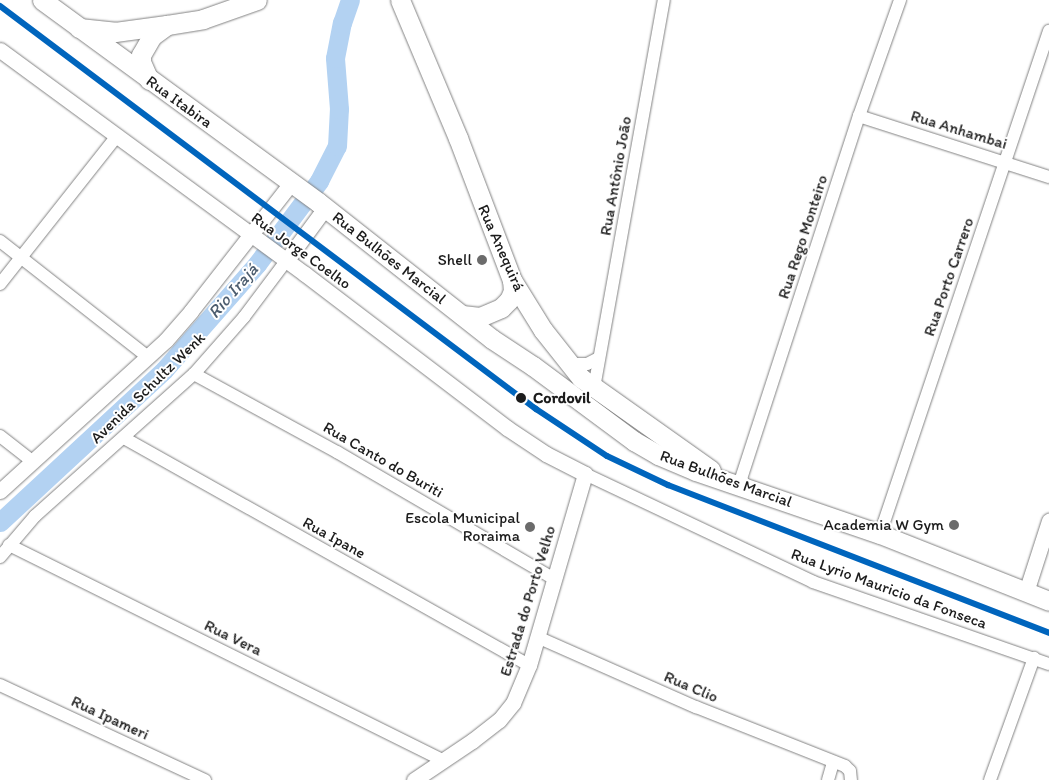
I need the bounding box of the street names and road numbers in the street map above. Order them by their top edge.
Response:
street label: Rua Itabira [142,71,216,133]
street label: Rua Anhambai [909,106,1009,154]
street label: Rua Antônio João [596,115,636,237]
street label: Rua Rego Monteiro [774,173,832,301]
street label: Rua Anequirá [473,202,529,294]
street label: Rua Bulhões Marcial [328,207,450,309]
street label: Rua Jorge Coelho [248,208,354,294]
street label: Rua Porto Carrero [920,215,978,339]
street label: Avenida Schultz Wenk [87,329,209,447]
street label: Rua Canto do Buriti [319,418,447,502]
street label: Rua Bulhões Marcial [657,446,795,512]
street label: Rua Ipane [299,513,369,563]
street label: Estrada do Porto Velho [496,524,560,678]
street label: Rua Lyrio Mauricio da Fonseca [789,545,989,633]
street label: Rua Vera [202,616,264,660]
street label: Rua Clio [661,667,721,707]
street label: Rua Ipameri [68,692,152,744]

